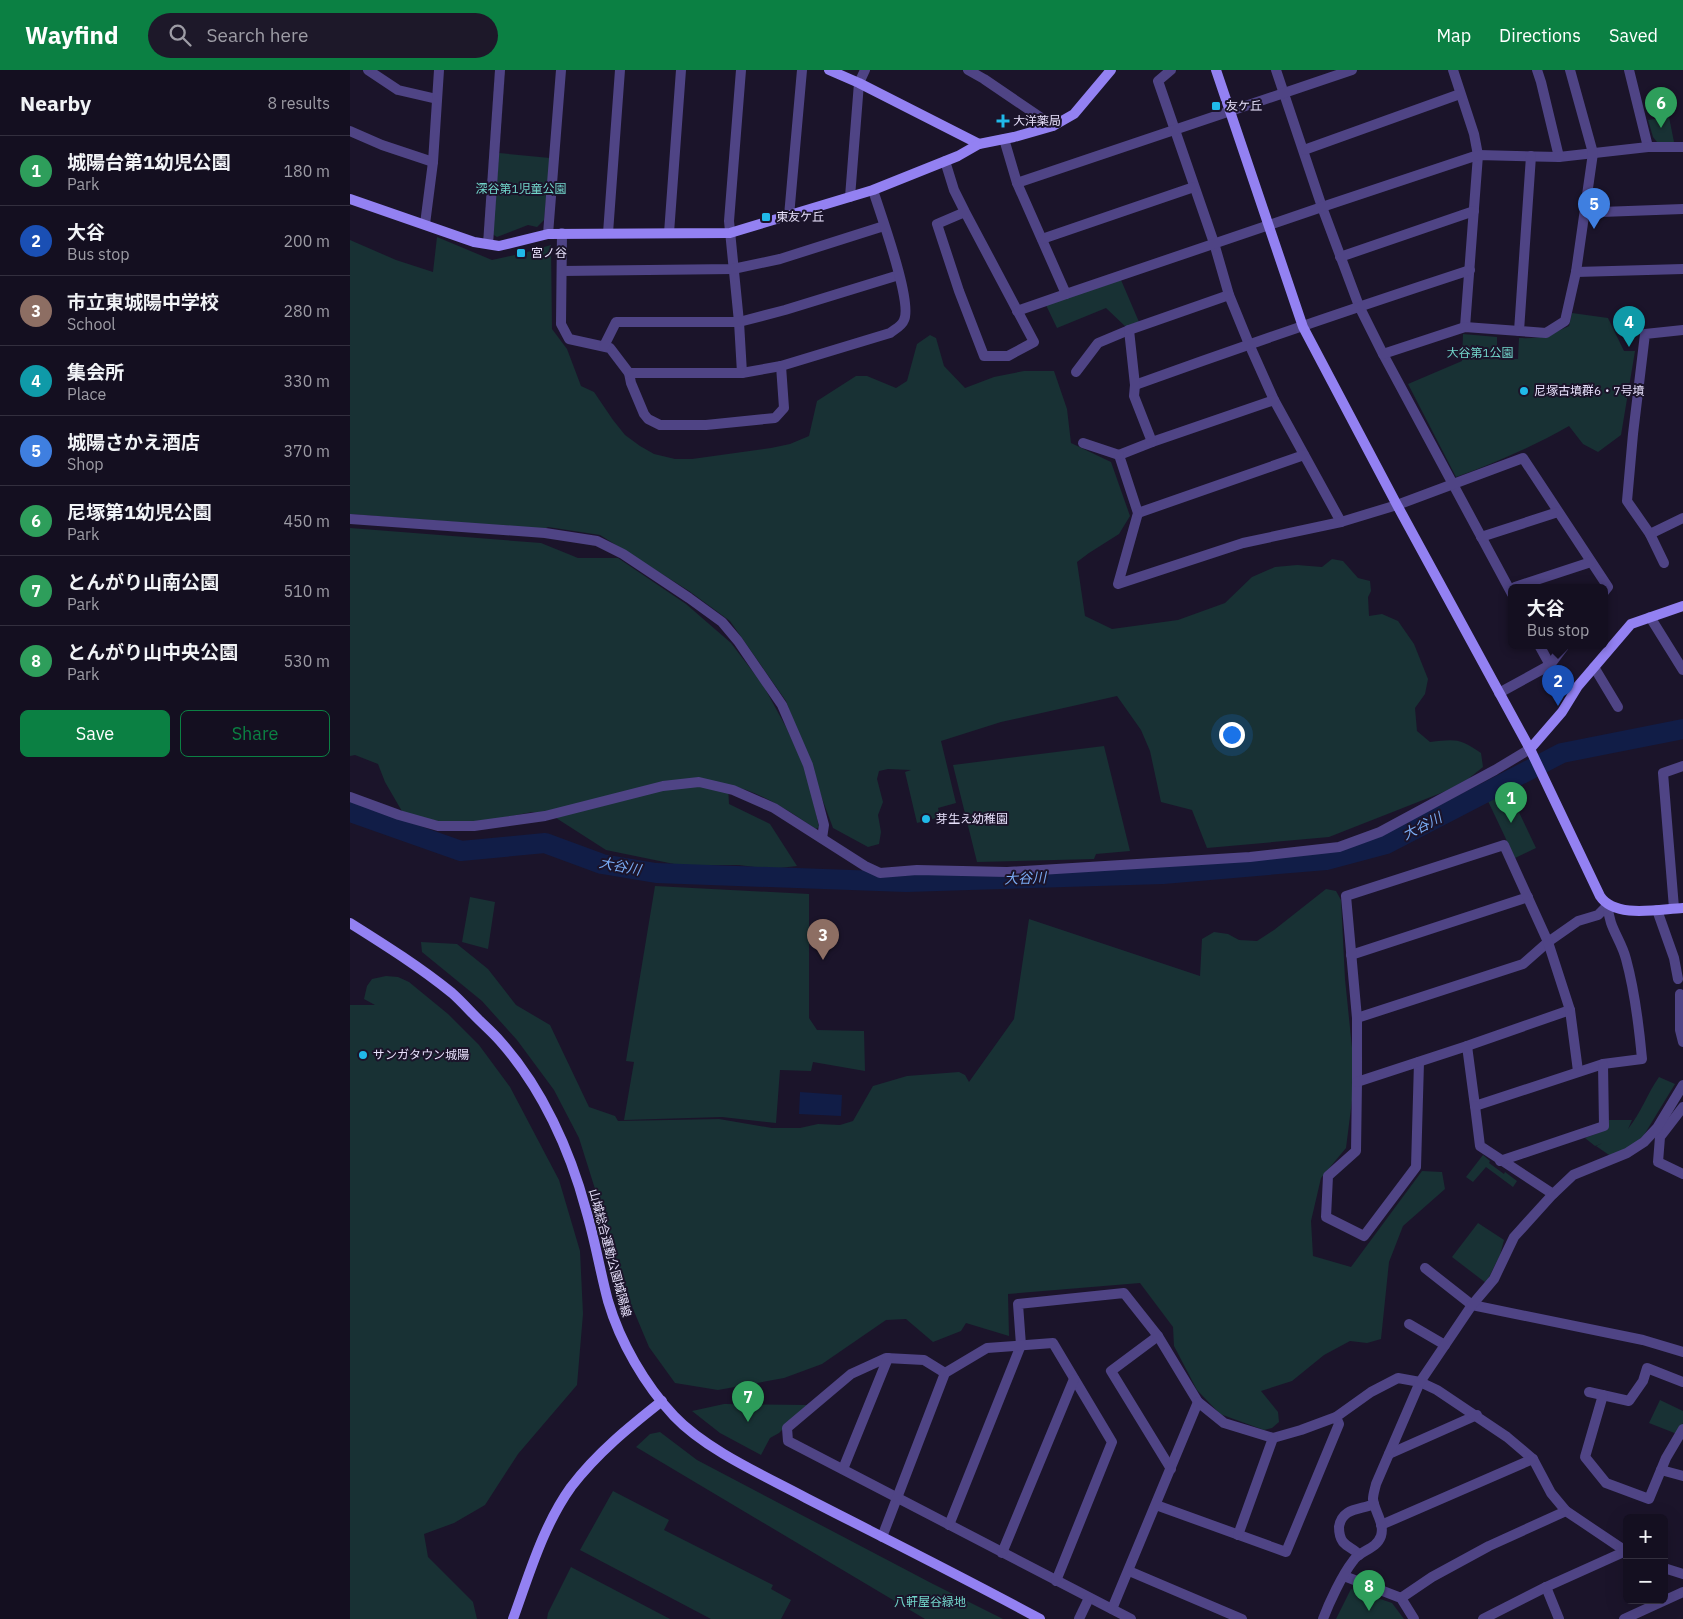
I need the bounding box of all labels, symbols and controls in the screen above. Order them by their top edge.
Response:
search box [148,13,498,58]
text: Wayfind [25,19,118,51]
icon: search [166,21,194,49]
text: Search here [206,23,308,47]
text: Map [1436,24,1471,47]
text: Directions [1499,24,1581,47]
text: Saved [1609,24,1658,47]
pin: 6 [1645,87,1677,128]
text: Nearby [20,89,91,117]
text: 8 results [267,93,330,113]
place label: 友ケ丘 [1226,98,1262,113]
marker: 友ケ丘 [1210,100,1222,112]
place label: 大洋薬局 [1013,113,1061,128]
marker: 大洋薬局 [997,115,1009,127]
text: 城陽台第1幼児公園 [67,150,230,174]
text: 1 [31,161,41,181]
text: 180 m [283,161,330,181]
text: Park [67,174,99,194]
park label: 深谷第1児童公園 [475,181,567,196]
pin: 5 [1578,188,1610,229]
place label: 東友ケ丘 [776,209,824,224]
marker: 東友ケ丘 [760,211,772,223]
text: 大谷 [67,220,105,244]
text: 2 [31,231,41,251]
text: 200 m [283,231,330,251]
text: Bus stop [67,244,130,264]
place label: 宮ノ谷 [531,245,567,260]
marker: 宮ノ谷 [515,247,527,259]
text: 市立東城陽中学校 [67,290,219,314]
text: 3 [31,301,41,321]
text: 280 m [283,301,330,321]
pin: 4 [1613,306,1645,347]
text: School [67,314,116,334]
park label: 大谷第1公園 [1446,345,1514,360]
text: 集会所 [67,360,124,384]
text: 4 [31,371,41,391]
text: 330 m [283,371,330,391]
place label: 尼塚古墳群6・7号墳 [1534,383,1644,398]
text: Place [67,384,106,404]
marker: 尼塚古墳群6・7号墳 [1518,385,1530,397]
text: 城陽さかえ酒店 [67,430,200,454]
text: 5 [31,441,41,461]
text: 370 m [283,441,330,461]
text: Shop [67,454,104,474]
text: 尼塚第1幼児公園 [67,500,211,524]
text: 6 [31,511,41,531]
text: 450 m [283,511,330,531]
text: Park [67,524,99,544]
text: とんがり山南公園 [67,570,219,594]
text: 7 [31,581,41,601]
text: 510 m [283,581,330,601]
popup [1508,584,1608,649]
text: Park [67,594,99,614]
text: 大谷 [1527,596,1565,620]
text: Bus stop [1527,620,1589,640]
text: とんがり山中央公園 [67,640,238,664]
text: 8 [31,651,41,671]
text: 530 m [283,651,330,671]
text: Park [67,664,99,684]
pin: 2 [1542,665,1574,706]
button: Save [20,710,170,757]
button: Share [180,710,330,757]
your location [1219,722,1245,748]
pin: 1 [1495,782,1527,823]
water label: 大谷川 [1399,808,1447,844]
place label: 芽生え幼稚園 [936,811,1008,826]
marker: 芽生え幼稚園 [920,813,932,825]
water label: 大谷川 [598,853,644,879]
water label: 大谷川 [1004,868,1048,888]
pin: 3 [807,919,839,960]
place label: サンガタウン城陽 [373,1047,469,1062]
marker: サンガタウン城陽 [357,1049,369,1061]
street label: 山城総合運動公園城陽線 [586,1187,635,1319]
pin: 7 [732,1381,764,1422]
map controls [1623,1514,1668,1604]
button: + [1623,1514,1668,1559]
button: − [1623,1559,1668,1604]
pin: 8 [1353,1570,1385,1611]
park label: 八軒屋谷緑地 [894,1594,966,1609]

